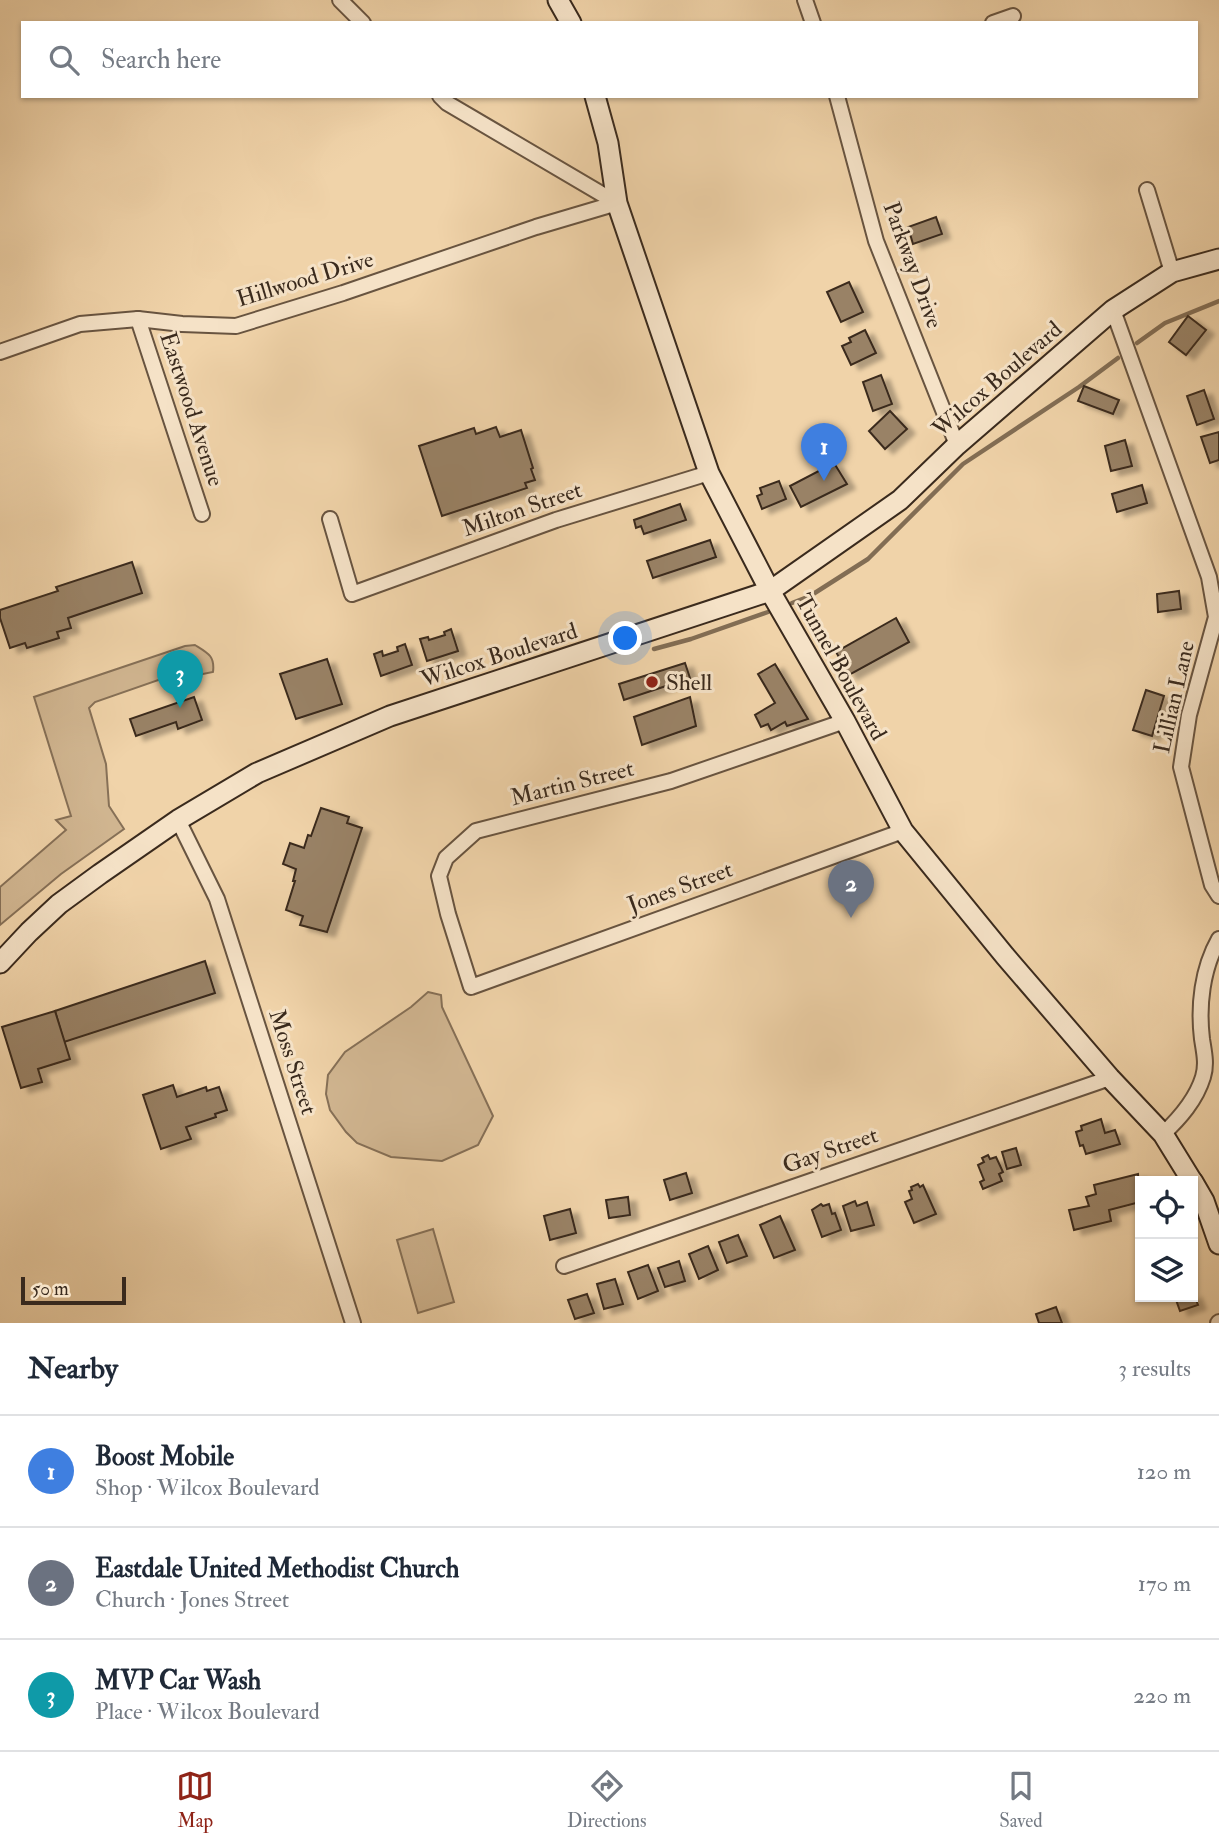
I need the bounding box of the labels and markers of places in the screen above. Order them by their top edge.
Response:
pin: 1 [801,423,847,481]
pin: 3 [157,650,203,708]
place label: Shell [666,668,712,697]
marker: Shell [644,674,660,690]
pin: 2 [828,860,874,918]

